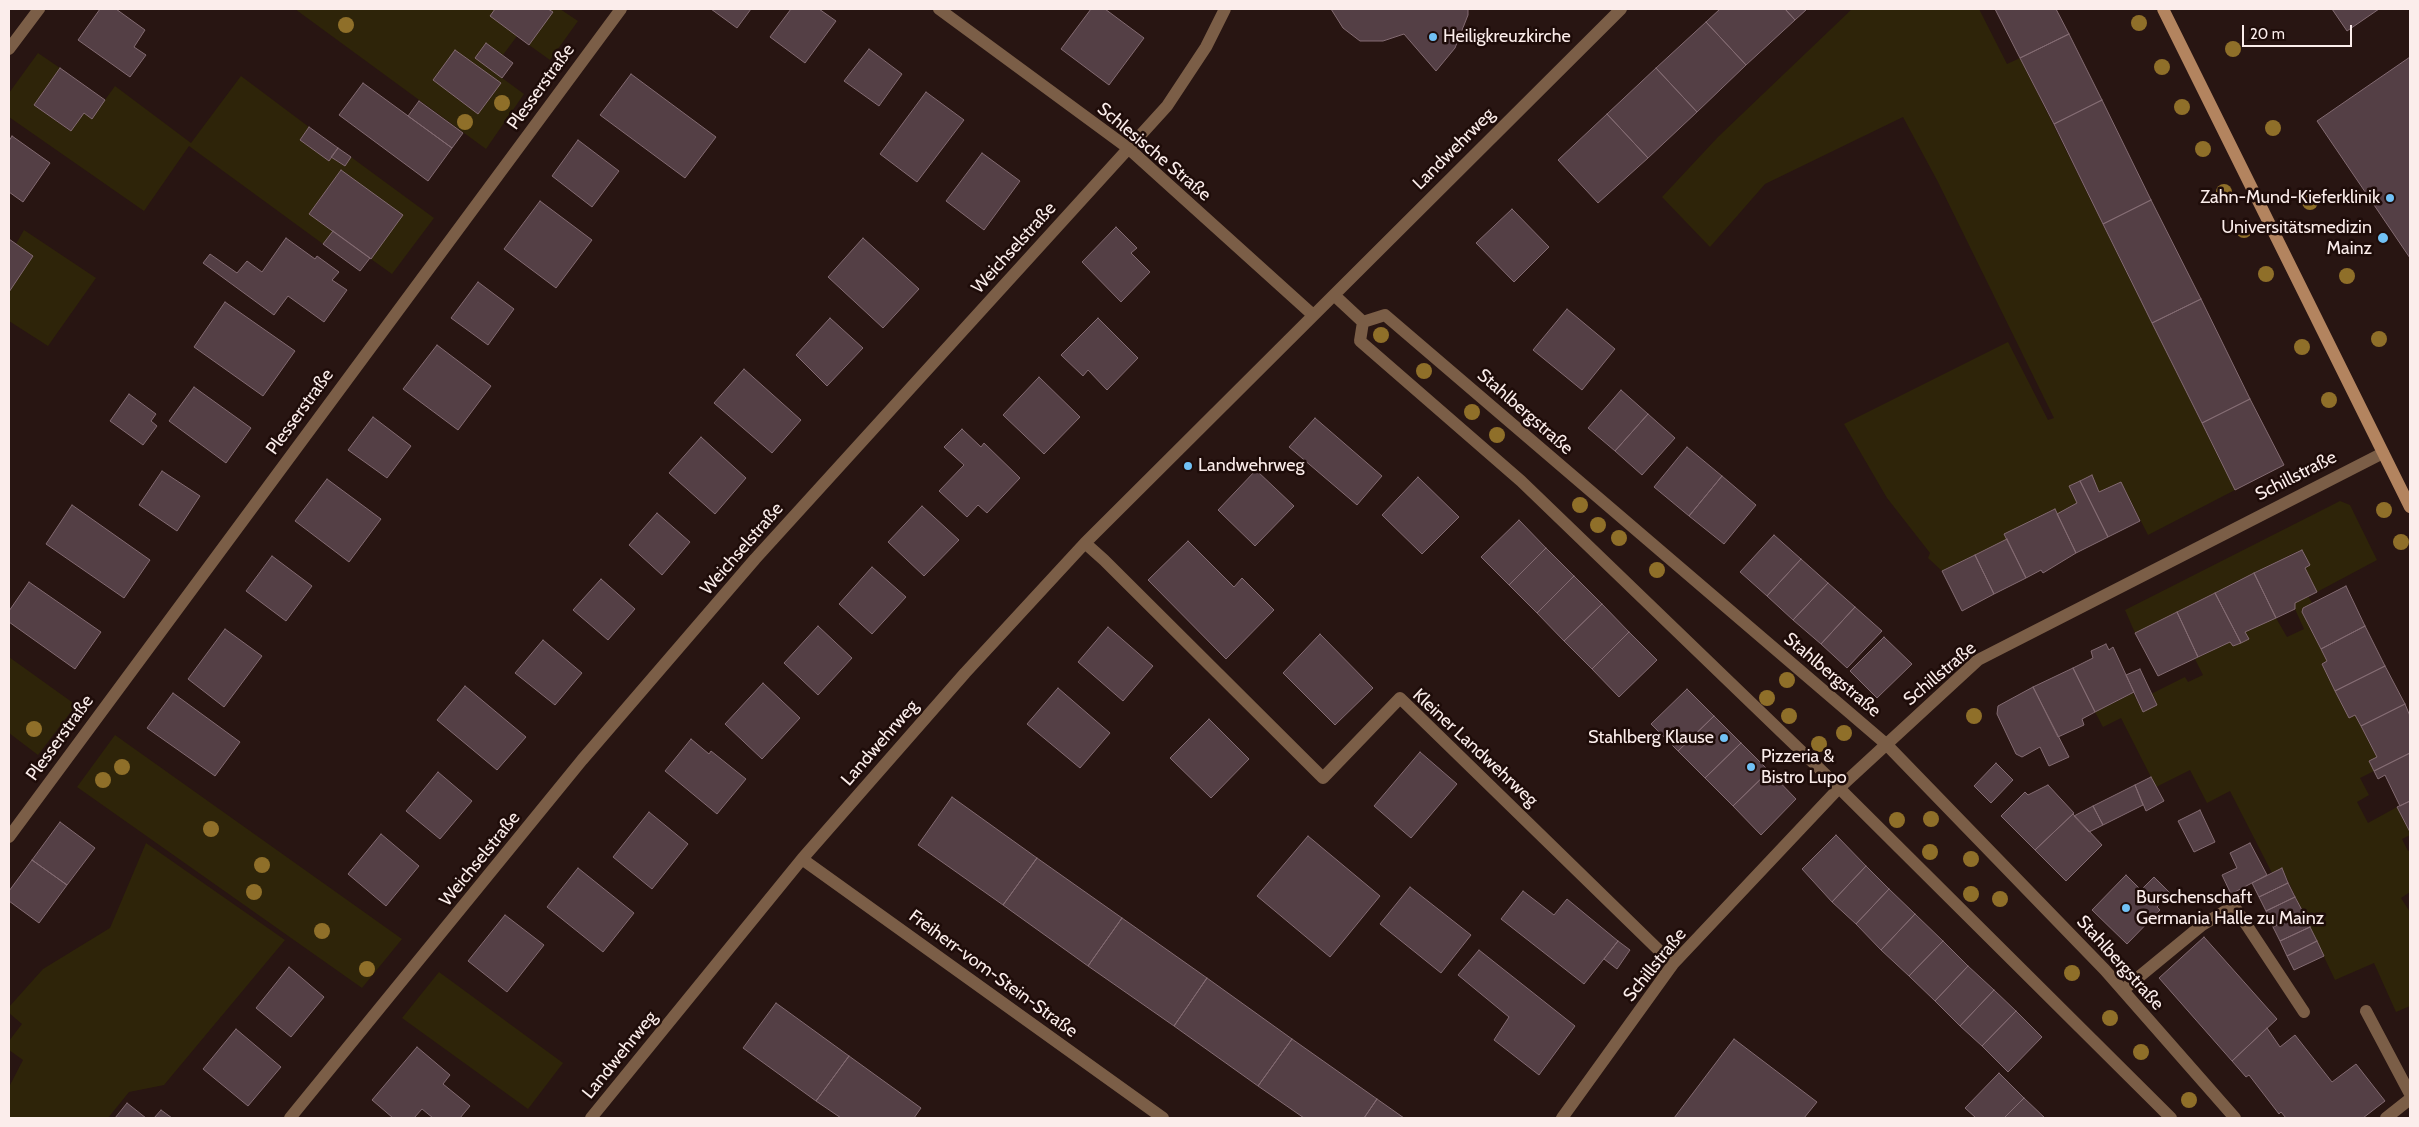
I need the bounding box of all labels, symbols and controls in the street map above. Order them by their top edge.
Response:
scale bar [2244,15,2354,47]
text: 20 m [2250,25,2285,43]
place label: Heiligkreuzkirche [1443,26,1571,48]
marker: Heiligkreuzkirche [1427,31,1439,43]
street label: Plesserstraße [503,40,579,134]
street label: Schlesische Straße [1093,98,1215,206]
street label: Landwehrweg [1409,104,1499,194]
place label: Zahn-Mund-Kieferklinik [2200,187,2380,209]
marker: Zahn-Mund-Kieferklinik [2384,192,2396,204]
street label: Weichselstraße [967,198,1061,298]
place label: Universitätsmedizin Mainz [2221,217,2372,260]
marker: Universitätsmedizin Mainz [2376,231,2390,245]
street label: Plesserstraße [262,365,338,459]
street label: Stahlbergstraße [1473,365,1577,459]
street label: Schillstraße [2252,446,2340,506]
place label: Landwehrweg [1198,455,1304,477]
marker: Landwehrweg [1182,460,1194,472]
street label: Weichselstraße [696,498,788,600]
street label: Stahlbergstraße [1779,628,1885,722]
street label: Schillstraße [1899,637,1981,711]
street label: Kleiner Landwehrweg [1408,685,1542,811]
street label: Plesserstraße [22,691,98,785]
street label: Landwehrweg [837,696,923,790]
place label: Stahlberg Klause [1588,727,1714,749]
marker: Stahlberg Klause [1718,732,1730,744]
place label: Pizzeria & Bistro Lupo [1761,746,1847,789]
marker: Pizzeria & Bistro Lupo [1745,761,1757,773]
street label: Weichselstraße [435,807,525,911]
place label: Burschenschaft Germania Halle zu Mainz [2136,887,2324,930]
marker: Burschenschaft Germania Halle zu Mainz [2120,902,2132,914]
street label: Freiherr-vom-Stein-Straße [904,906,1082,1042]
street label: Stahlbergstraße [2072,911,2168,1015]
street label: Schillstraße [1619,924,1691,1006]
street label: Landwehrweg [578,1007,662,1103]

